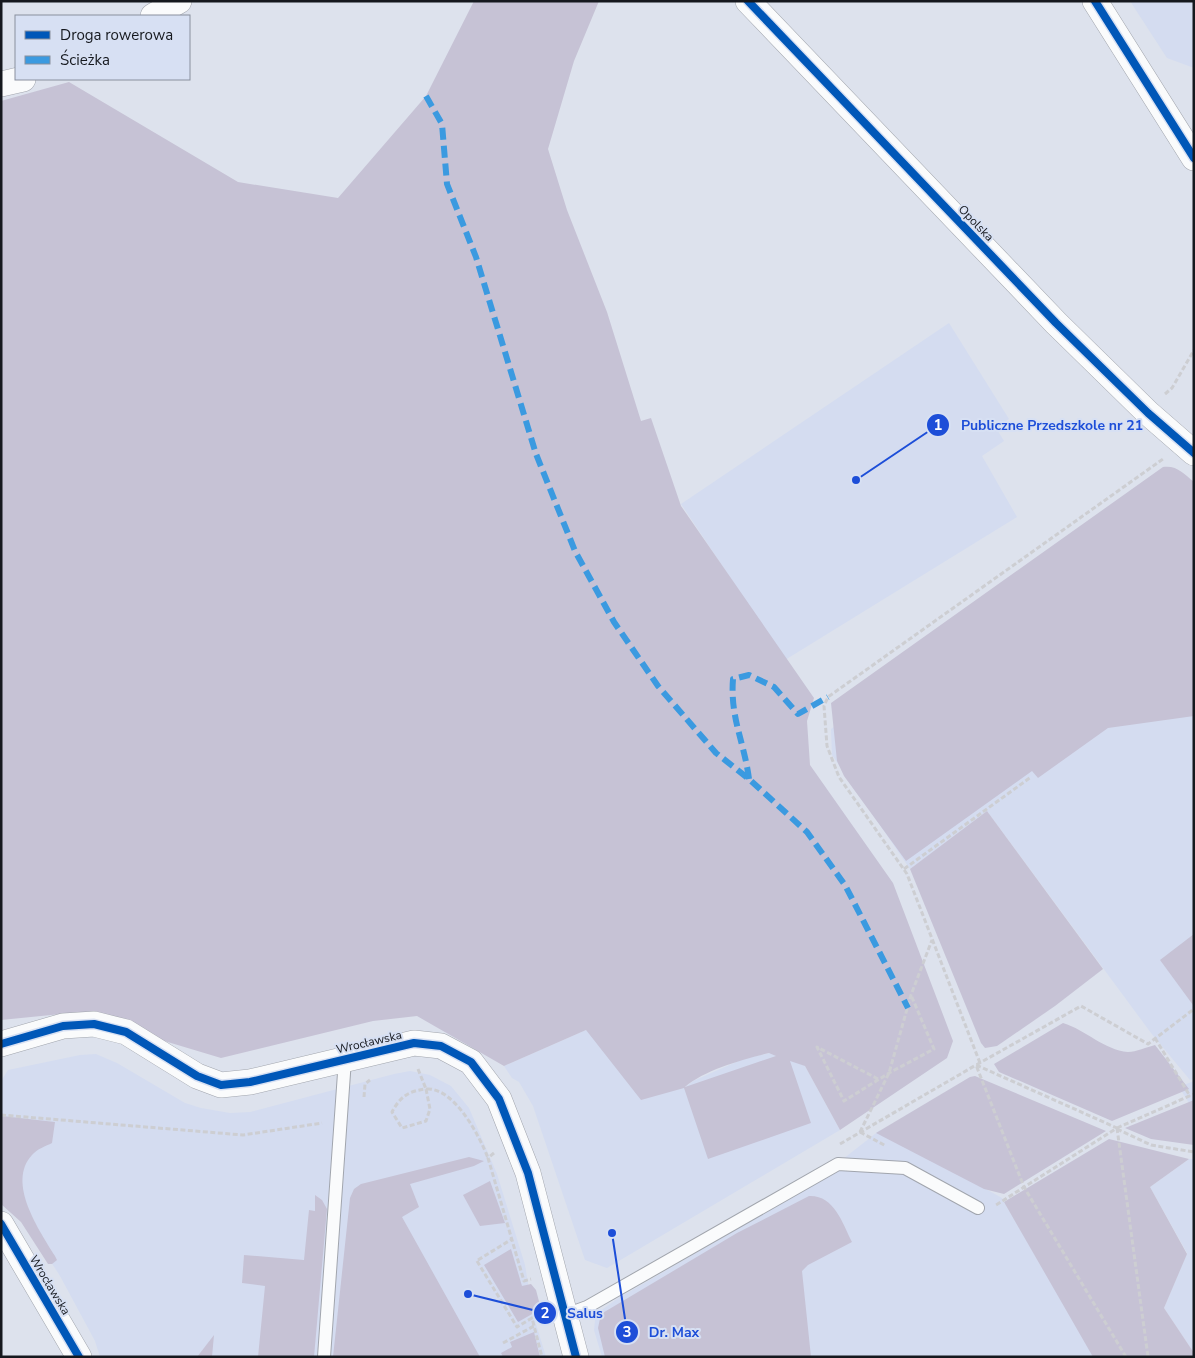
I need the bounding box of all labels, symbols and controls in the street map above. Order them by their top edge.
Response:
legend [15,15,190,80]
text: Droga rowerowa [60,25,173,45]
text: Ścieżka [60,49,110,70]
street label: Opolska [955,201,997,245]
callout: Publiczne Przedszkole nr 21 [925,410,1153,439]
text: 1 [933,415,943,435]
text: Publiczne Przedszkole nr 21 [961,416,1143,435]
street label: Wrocławska [335,1027,403,1057]
street label: Wrocławska [26,1252,74,1318]
callout: Salus [532,1298,613,1327]
text: 2 [540,1303,550,1323]
text: Salus [567,1304,603,1323]
callout: Dr. Max [614,1317,710,1346]
text: 3 [622,1322,632,1342]
text: Dr. Max [649,1323,700,1342]

